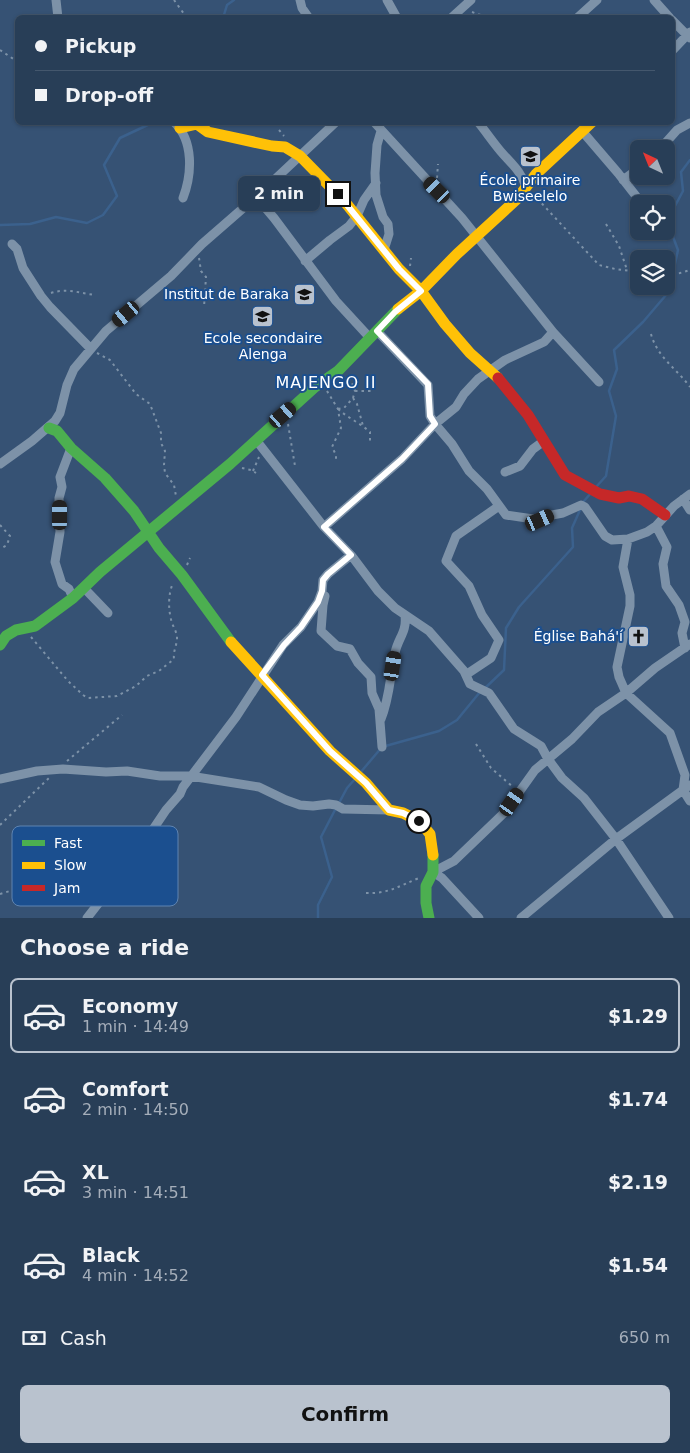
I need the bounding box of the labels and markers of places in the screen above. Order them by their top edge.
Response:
school or university icon: École primaire Bwiseelelo [518,145,542,169]
place label: École primaire Bwiseelelo [480,172,580,204]
school or university icon: Institut de Baraka [293,282,317,306]
place label: Institut de Baraka [164,286,289,302]
school or university icon: Ecole secondaire Alenga [251,304,275,328]
place label: Ecole secondaire Alenga [204,330,322,362]
church icon: Église Bahá'í [627,624,651,648]
place label: Église Bahá'í [534,628,624,644]

